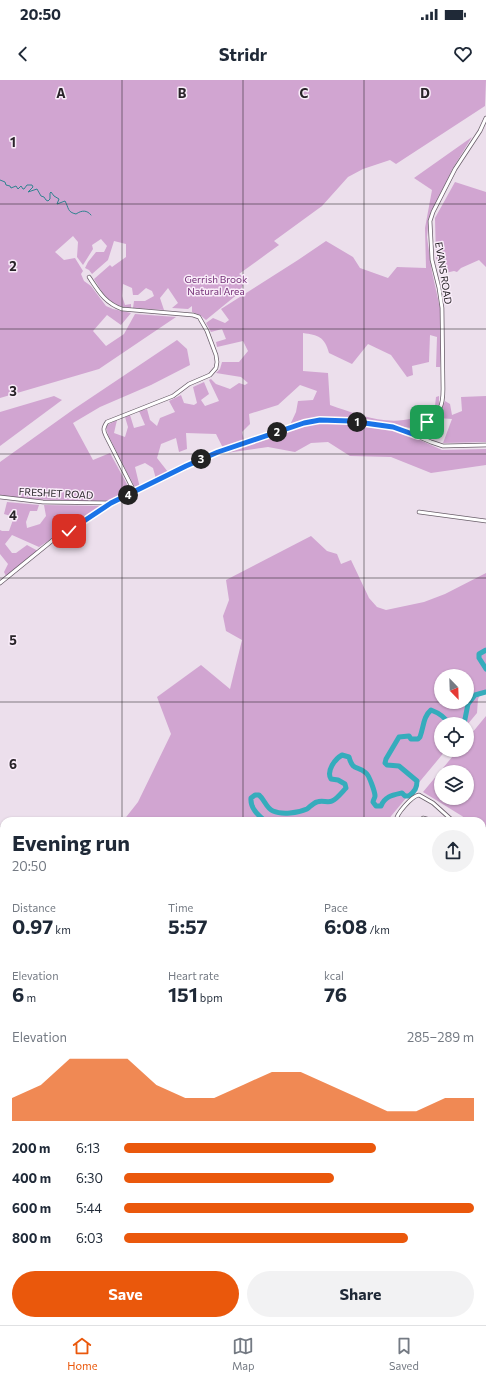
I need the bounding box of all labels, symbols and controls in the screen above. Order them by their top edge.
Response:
text: 20:50 [20,5,61,23]
icon: back [12,43,34,65]
text: Stridr [219,43,267,65]
icon: heart [452,43,474,65]
text: A [56,85,66,101]
text: B [178,85,187,101]
text: C [300,85,309,101]
text: D [420,85,430,101]
text: 1 [10,134,16,150]
street label: EVANS ROAD [433,241,455,305]
text: 2 [9,258,17,274]
park label: Gerrish Brook Natural Area [184,273,248,297]
text: 3 [9,383,17,399]
pin [410,405,444,439]
icon: arrive [416,411,438,433]
pin: 1 [347,412,367,432]
text: 1 [355,415,359,428]
pin: 2 [267,422,287,442]
text: 2 [274,425,280,438]
pin: 3 [191,449,211,469]
text: 3 [198,452,204,465]
street label: FRESHET ROAD [18,485,94,501]
pin: 4 [118,485,138,505]
text: 4 [125,488,131,501]
text: 4 [9,507,17,523]
pin [52,514,86,548]
icon: check [58,520,80,542]
text: 5 [9,632,17,648]
north arrow [434,669,474,709]
map controls [434,669,474,805]
button: locate [434,717,474,757]
text: 6 [9,756,17,772]
button: layers [434,765,474,805]
text: Evening run [12,829,130,856]
button: share [432,830,474,872]
text: 20:50 [12,858,47,874]
text: Distance [12,901,56,914]
text: Time [168,901,193,914]
text: Pace [324,901,348,914]
text: 0.97 [12,914,53,938]
text: 5:57 [168,914,208,938]
text: 6:08 [324,914,367,938]
text: km [53,923,71,936]
text: /km [367,923,390,936]
text: Elevation [12,969,58,982]
text: Heart rate [168,969,219,982]
text: kcal [324,969,344,982]
text: 6 [12,982,24,1006]
text: 151 [168,982,198,1006]
text: 76 [324,982,347,1006]
text: m [24,991,36,1004]
text: bpm [198,991,222,1004]
text: Elevation [12,1029,67,1045]
text: 285–289 m [407,1029,474,1045]
text: 200 m [12,1140,50,1156]
text: 6:13 [76,1140,100,1156]
text: 400 m [12,1170,51,1186]
text: 6:30 [76,1170,103,1186]
text: 600 m [12,1200,51,1216]
text: 5:44 [76,1200,102,1216]
text: 800 m [12,1230,51,1246]
text: 6:03 [76,1230,103,1246]
button: Save [12,1271,239,1317]
button: Share [247,1271,474,1317]
tab: Home [67,1335,97,1372]
tab: Map [232,1335,255,1372]
tab: Saved [389,1335,419,1372]

